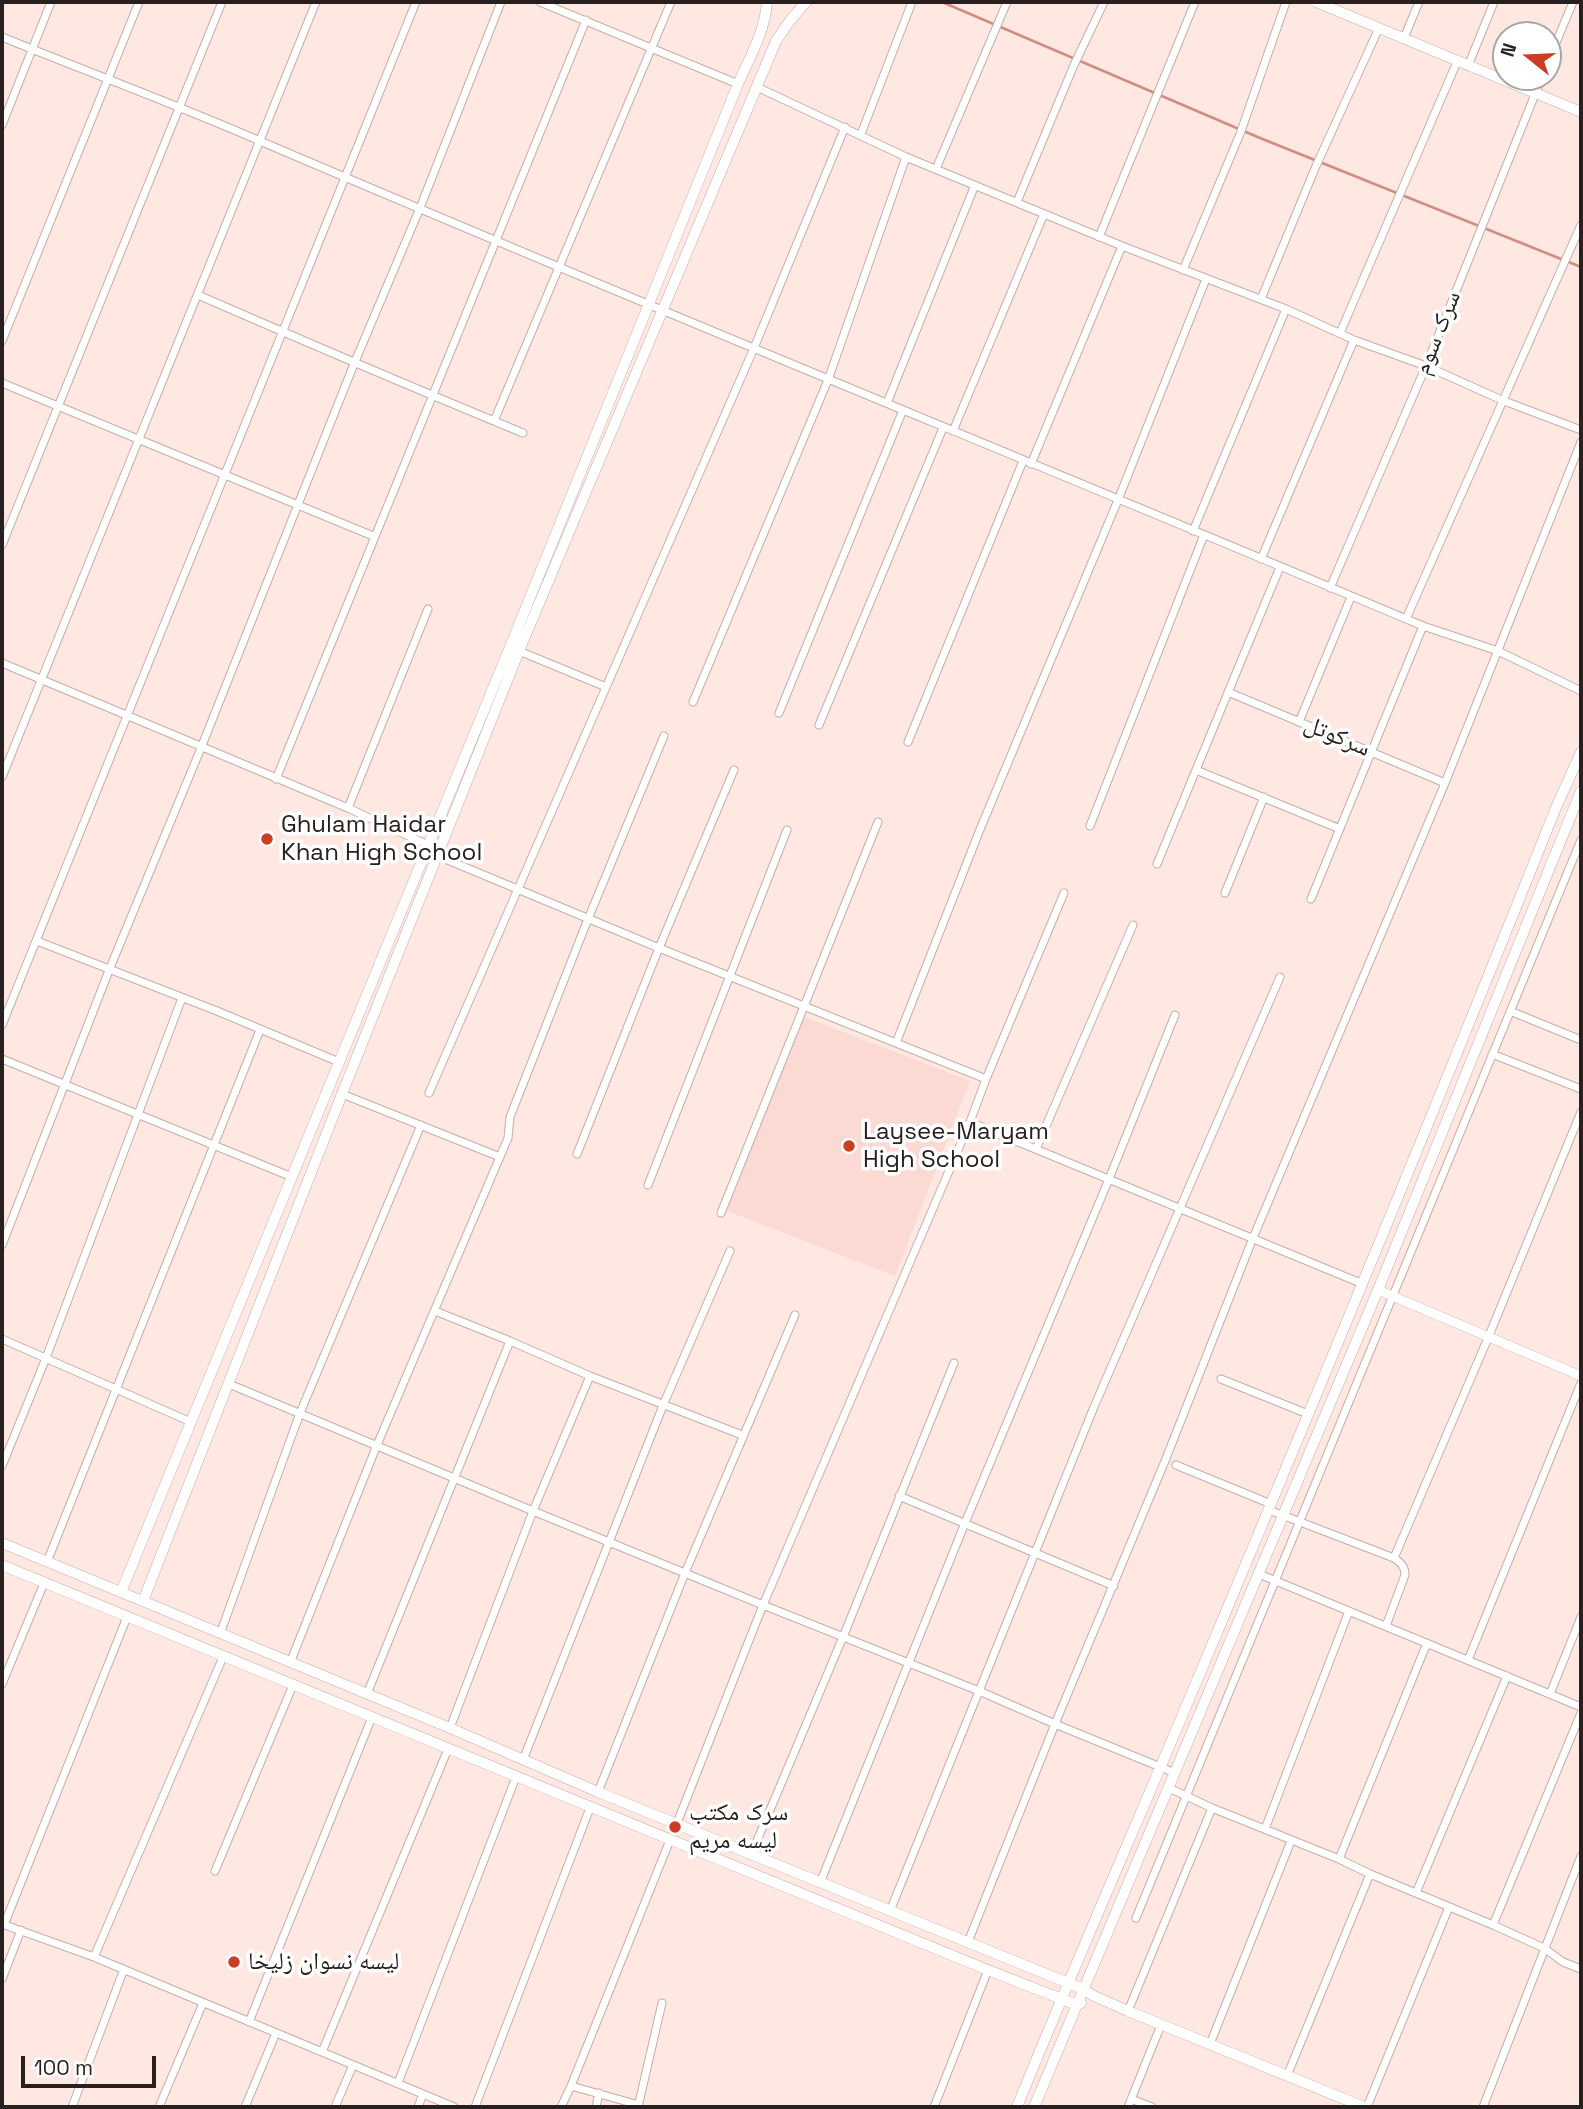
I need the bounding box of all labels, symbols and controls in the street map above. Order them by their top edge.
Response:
north arrow [1492,21,1562,91]
text: N [1495,40,1522,60]
street label: سرک سوم [1408,287,1468,379]
street label: سرکوتل [1300,710,1374,764]
place label: Ghulam Haidar Khan High School [281,811,482,867]
marker: Ghulam Haidar Khan High School [259,831,275,847]
place label: Laysee-Maryam High School [863,1118,1049,1174]
marker: Laysee-Maryam High School [841,1138,857,1154]
place label: سرک مکتب لیسه مریم [689,1799,788,1855]
marker: سرک مکتب لیسه مریم [667,1819,683,1835]
place label: لیسه نسوان زلیخا [248,1948,399,1976]
marker: لیسه نسوان زلیخا [226,1954,242,1970]
scale bar [24,2042,159,2086]
text: 100 m [34,2054,93,2081]

